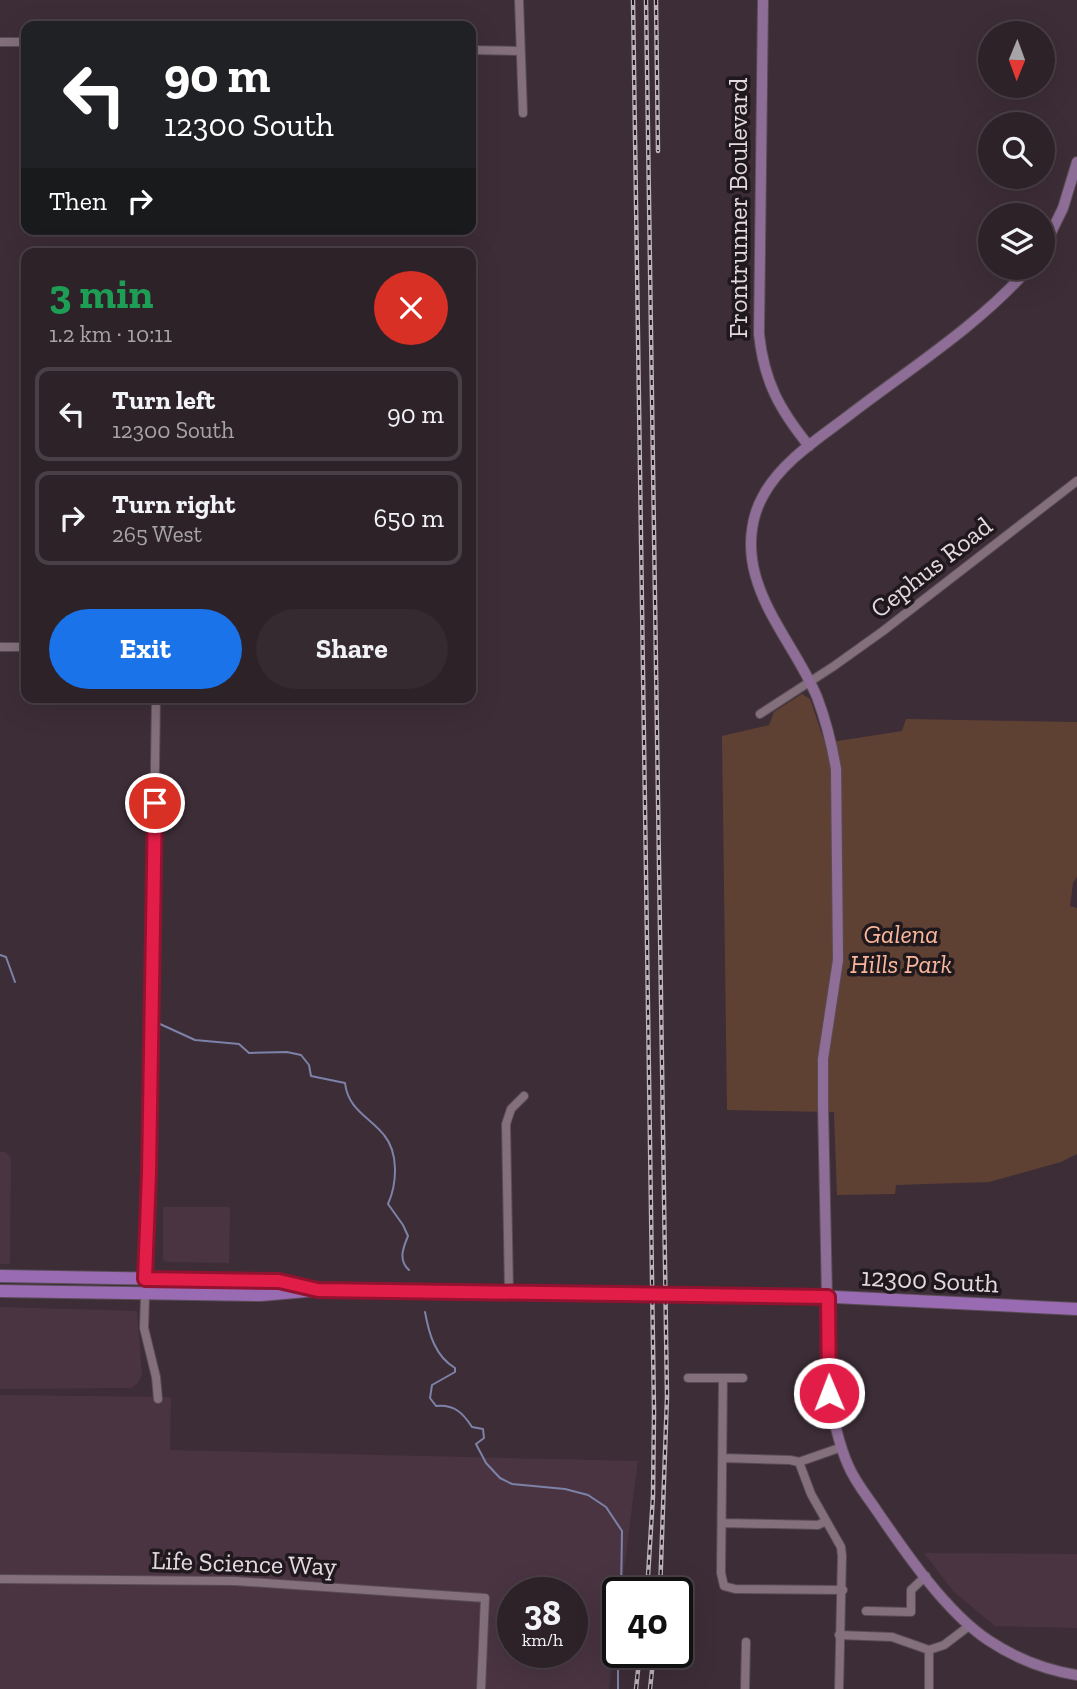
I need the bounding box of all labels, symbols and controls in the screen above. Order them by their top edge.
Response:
north arrow [978,21,1055,98]
map controls [978,21,1055,280]
text: 90 m [164,46,271,105]
icon: left [49,49,140,140]
street label: Frontrunner Boulevard [722,78,754,338]
text: 12300 South [164,106,334,144]
button: search [978,112,1055,189]
icon: right [121,182,159,220]
text: Then [49,185,107,217]
button: layers [978,203,1055,280]
text: 3 min [49,268,154,319]
button: close [374,271,448,345]
text: 1.2 km · 10:11 [49,320,172,348]
text: Turn left [112,384,215,416]
icon: left [53,395,91,433]
text: 90 m [387,398,444,430]
text: 12300 South [112,416,234,444]
text: Turn right [112,488,235,520]
icon: right [53,499,91,537]
text: 650 m [374,502,444,534]
street label: Cephus Road [864,510,998,624]
text: 265 West [112,520,202,548]
button: Exit [49,609,242,689]
button: Share [256,609,448,689]
pin [125,773,185,833]
icon: arrive [136,784,174,822]
park label: Galena Hills Park [850,918,952,980]
street label: 12300 South [860,1260,1000,1300]
position arrow [792,1356,866,1430]
street label: Life Science Way [151,1544,338,1582]
speed limit sign: 40 [602,1577,693,1668]
text: 38 [524,1592,561,1634]
text: km/h [522,1629,563,1651]

